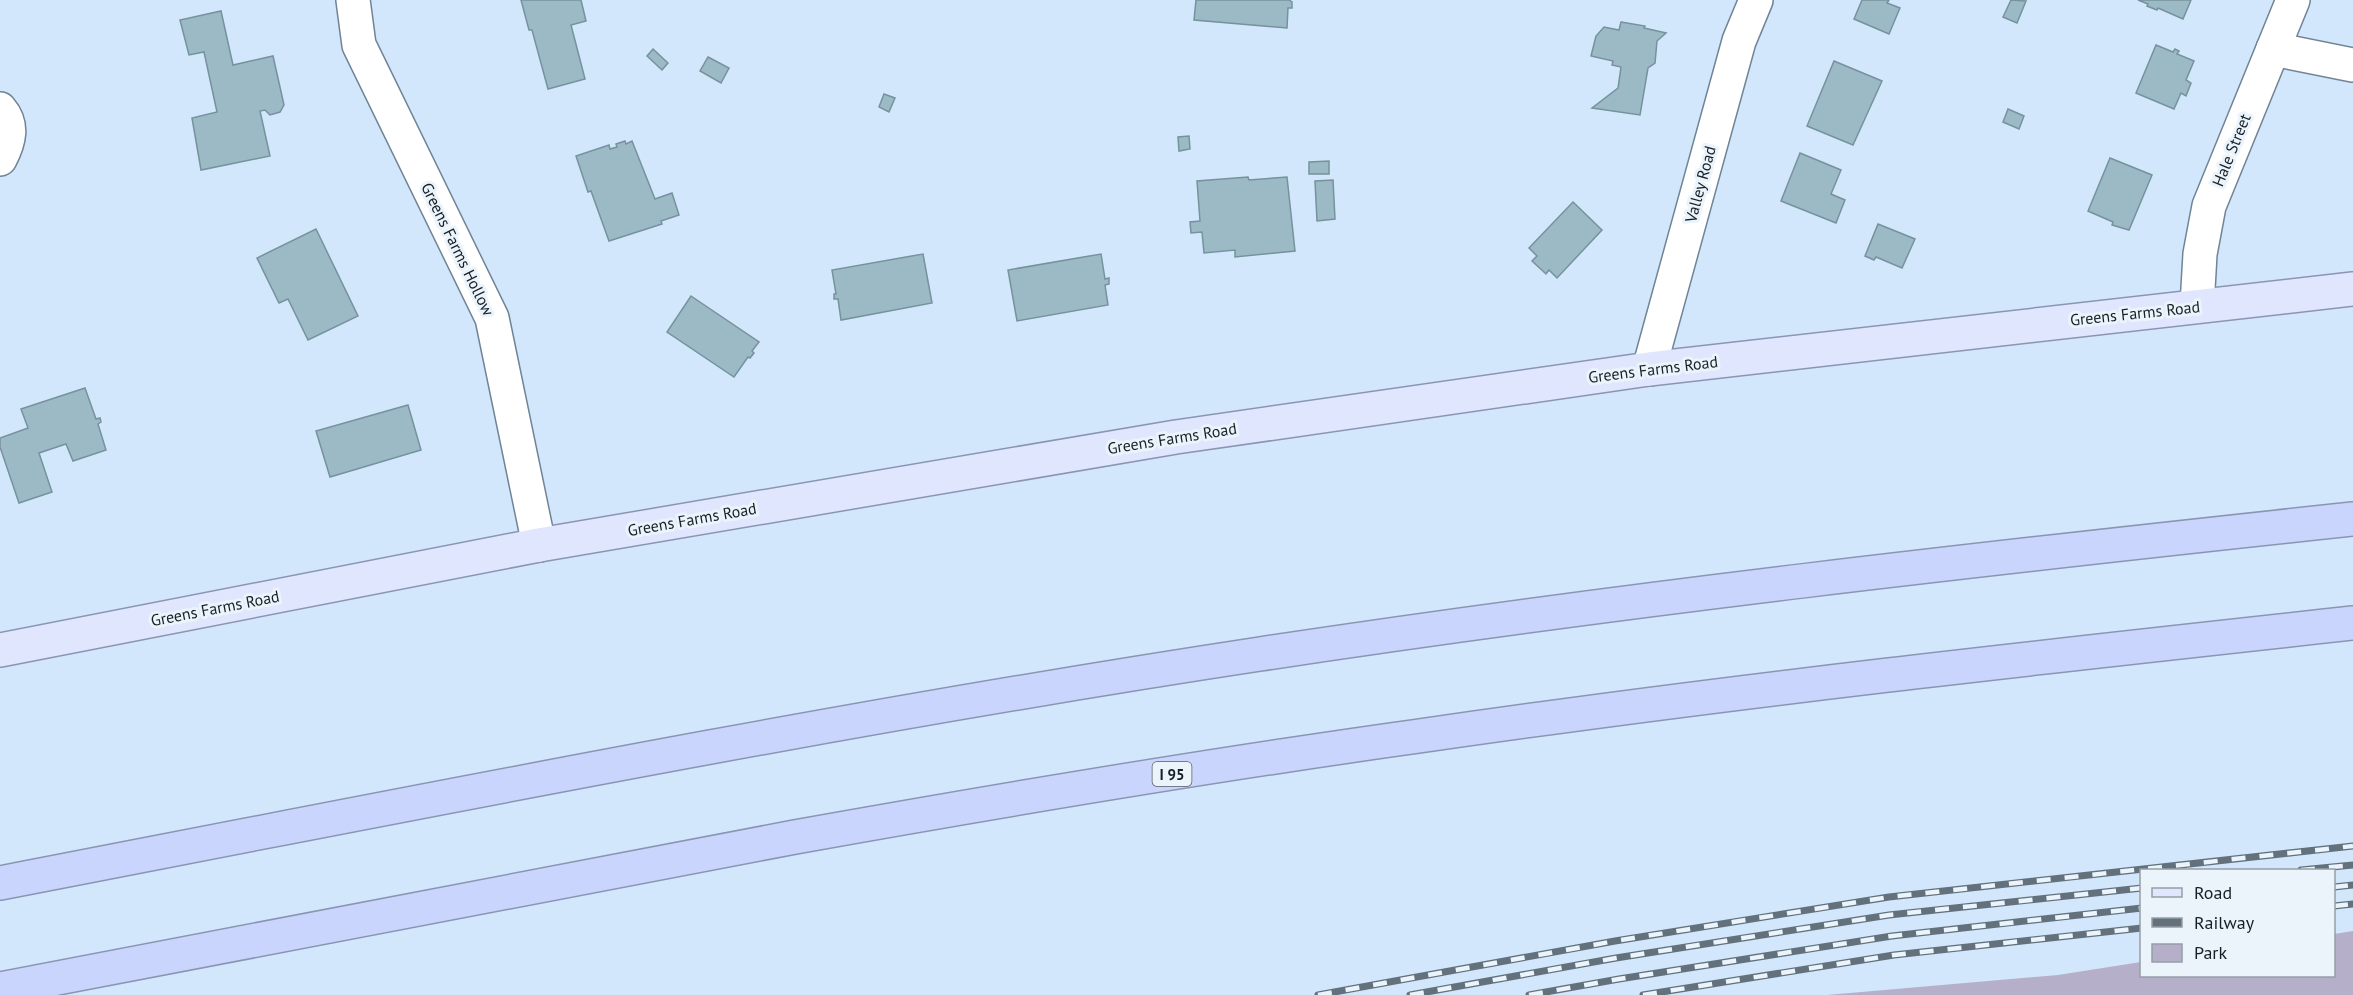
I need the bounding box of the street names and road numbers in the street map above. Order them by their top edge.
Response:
street label: Hale Street [2207,110,2255,189]
street label: Valley Road [1680,144,1720,225]
street label: Greens Farms Hollow [417,179,499,319]
street label: Greens Farms Road [2069,296,2201,330]
street label: Greens Farms Road [1587,351,1719,387]
street label: Greens Farms Road [1106,418,1238,458]
street label: Greens Farms Road [626,498,758,540]
street label: Greens Farms Road [149,586,281,630]
road number: I 95 [1152,762,1192,786]

